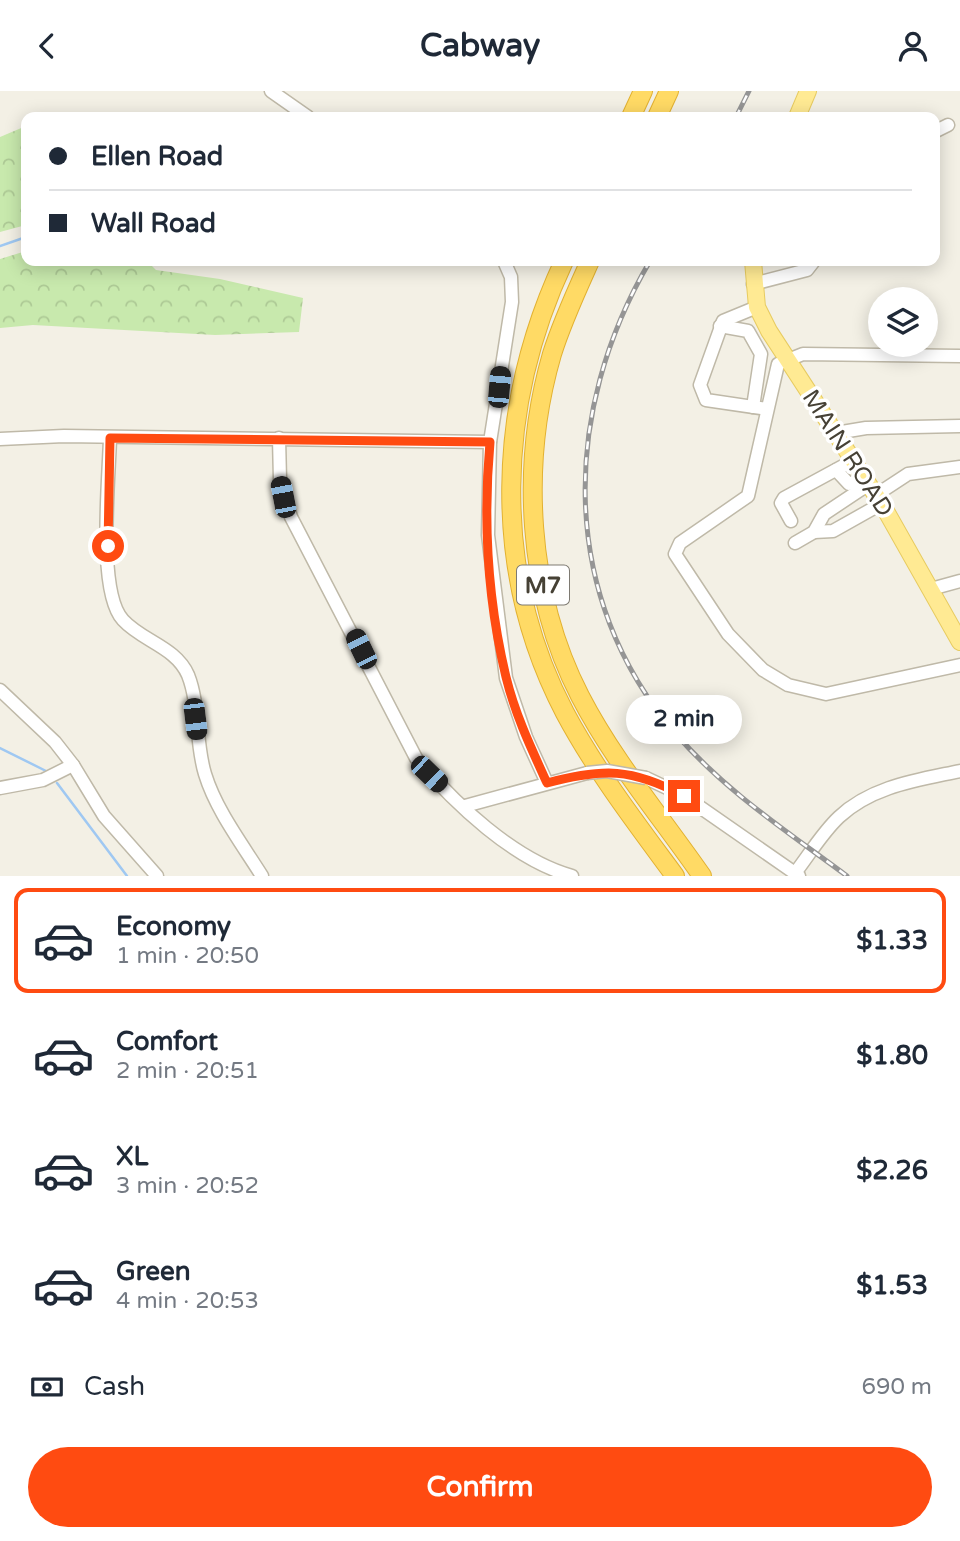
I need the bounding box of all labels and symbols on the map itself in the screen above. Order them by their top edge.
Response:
car [487,365,512,409]
street label: MAIN ROAD [796,384,899,522]
car [269,474,298,520]
route start [92,530,124,562]
road number: M7 [517,565,569,605]
car [343,626,380,672]
callout: 2 min [626,695,742,743]
car [183,697,208,741]
car [407,752,452,796]
route end [668,780,700,812]

